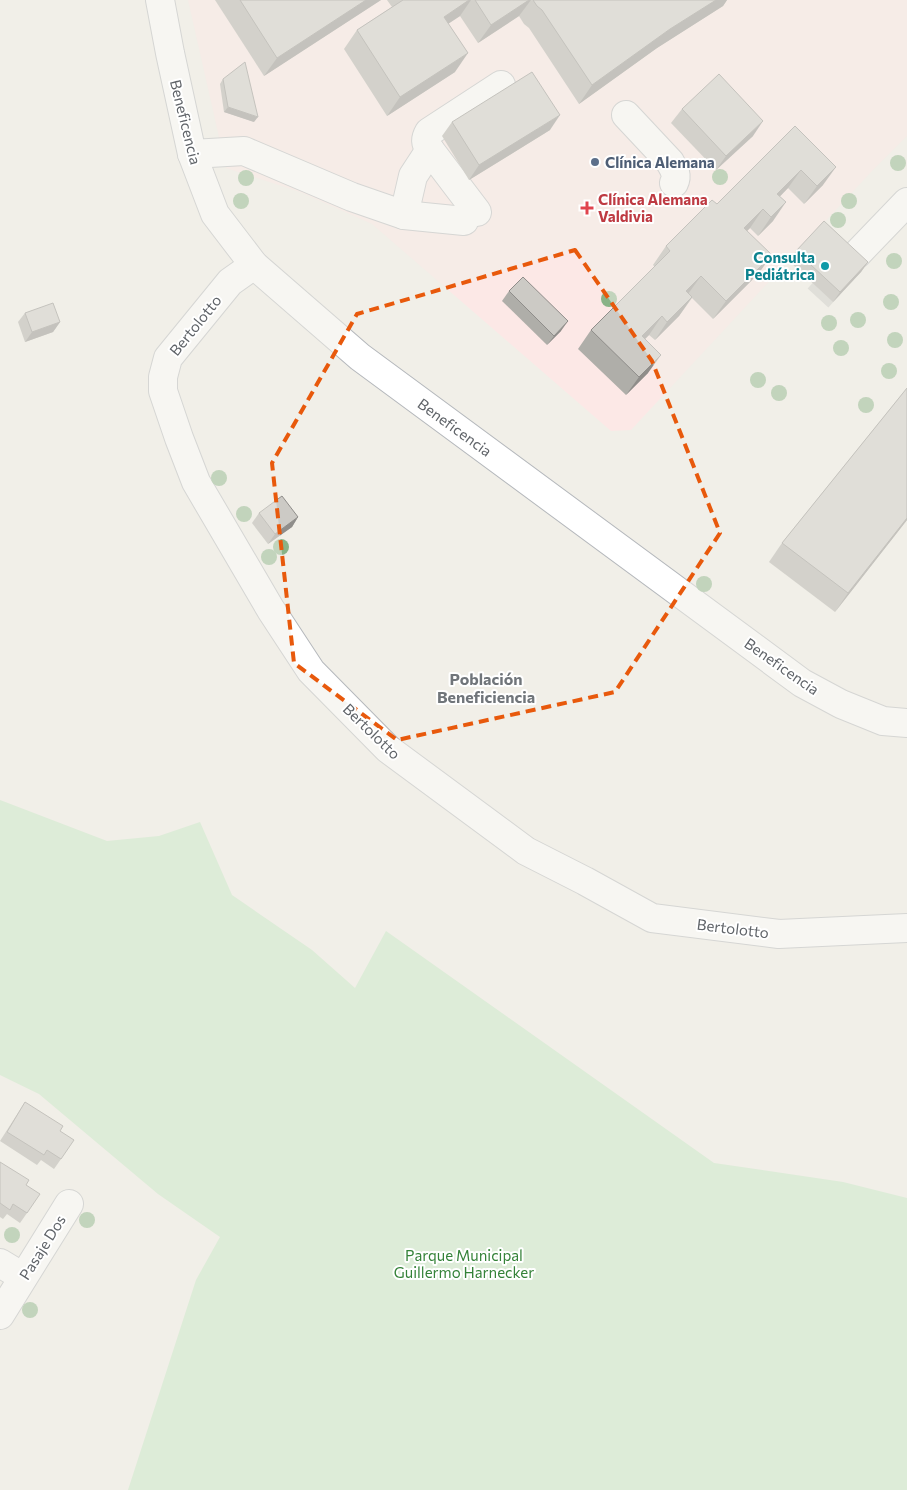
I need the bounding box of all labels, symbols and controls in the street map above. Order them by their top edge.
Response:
street label: Beneficencia [167,78,205,166]
place label: Clínica Alemana [605,153,715,171]
marker: Clínica Alemana [589,156,601,168]
place label: Clínica Alemana Valdivia [598,190,708,225]
marker: Clínica Alemana Valdivia [580,201,594,215]
place label: Consulta Pediátrica [745,248,815,283]
marker: Consulta Pediátrica [819,260,831,272]
street label: Bertolotto [165,291,225,359]
street label: Beneficencia [415,394,495,460]
street label: Beneficencia [741,634,823,698]
district label: Población Beneficiencia [437,669,535,706]
street label: Bertolotto [340,699,404,763]
street label: Bertolotto [696,915,770,941]
street label: Pasaje Dos [15,1211,69,1283]
park label: Parque Municipal Guillermo Harnecker [394,1246,534,1281]

